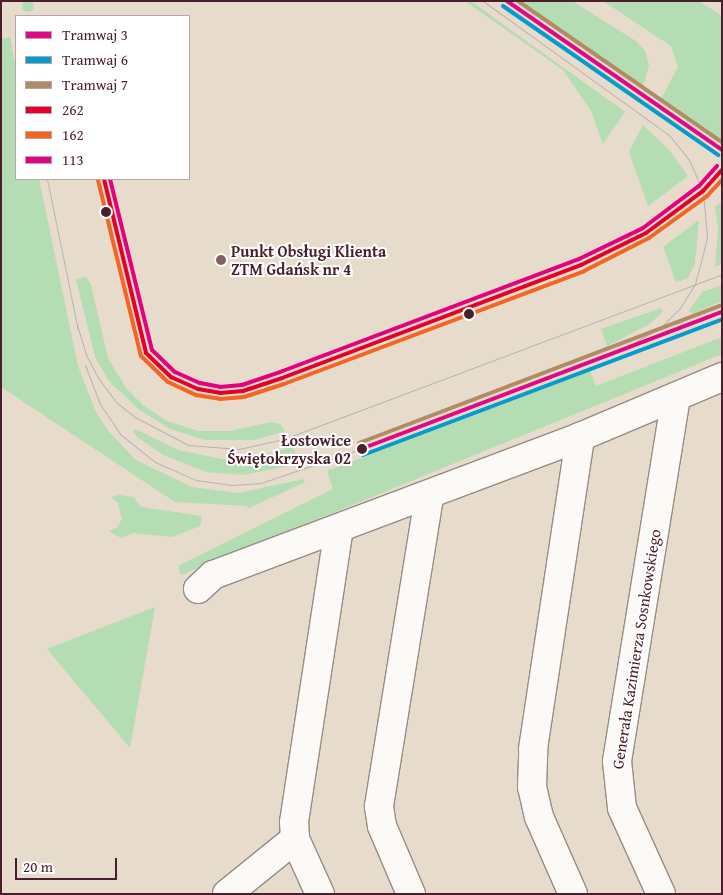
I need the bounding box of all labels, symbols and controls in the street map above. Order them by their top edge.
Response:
legend [15,15,190,180]
text: Tramwaj 3 [62,24,128,45]
text: Tramwaj 6 [62,49,128,70]
text: Tramwaj 7 [62,74,128,95]
text: 262 [62,99,84,120]
text: 162 [62,124,84,145]
text: 113 [62,149,84,170]
unlabelled marker [101,207,111,217]
place label: Punkt Obsługi Klienta ZTM Gdańsk nr 4 [231,241,386,279]
marker: Punkt Obsługi Klienta ZTM Gdańsk nr 4 [215,254,227,266]
unlabelled marker [464,309,474,319]
place label: Łostowice Świętokrzyska 02 [227,430,351,468]
marker: Łostowice Świętokrzyska 02 [355,442,369,456]
street label: Generała Kazimierza Sosnkowskiego [608,528,664,770]
scale bar [18,848,120,880]
text: 20 m [23,856,53,877]

